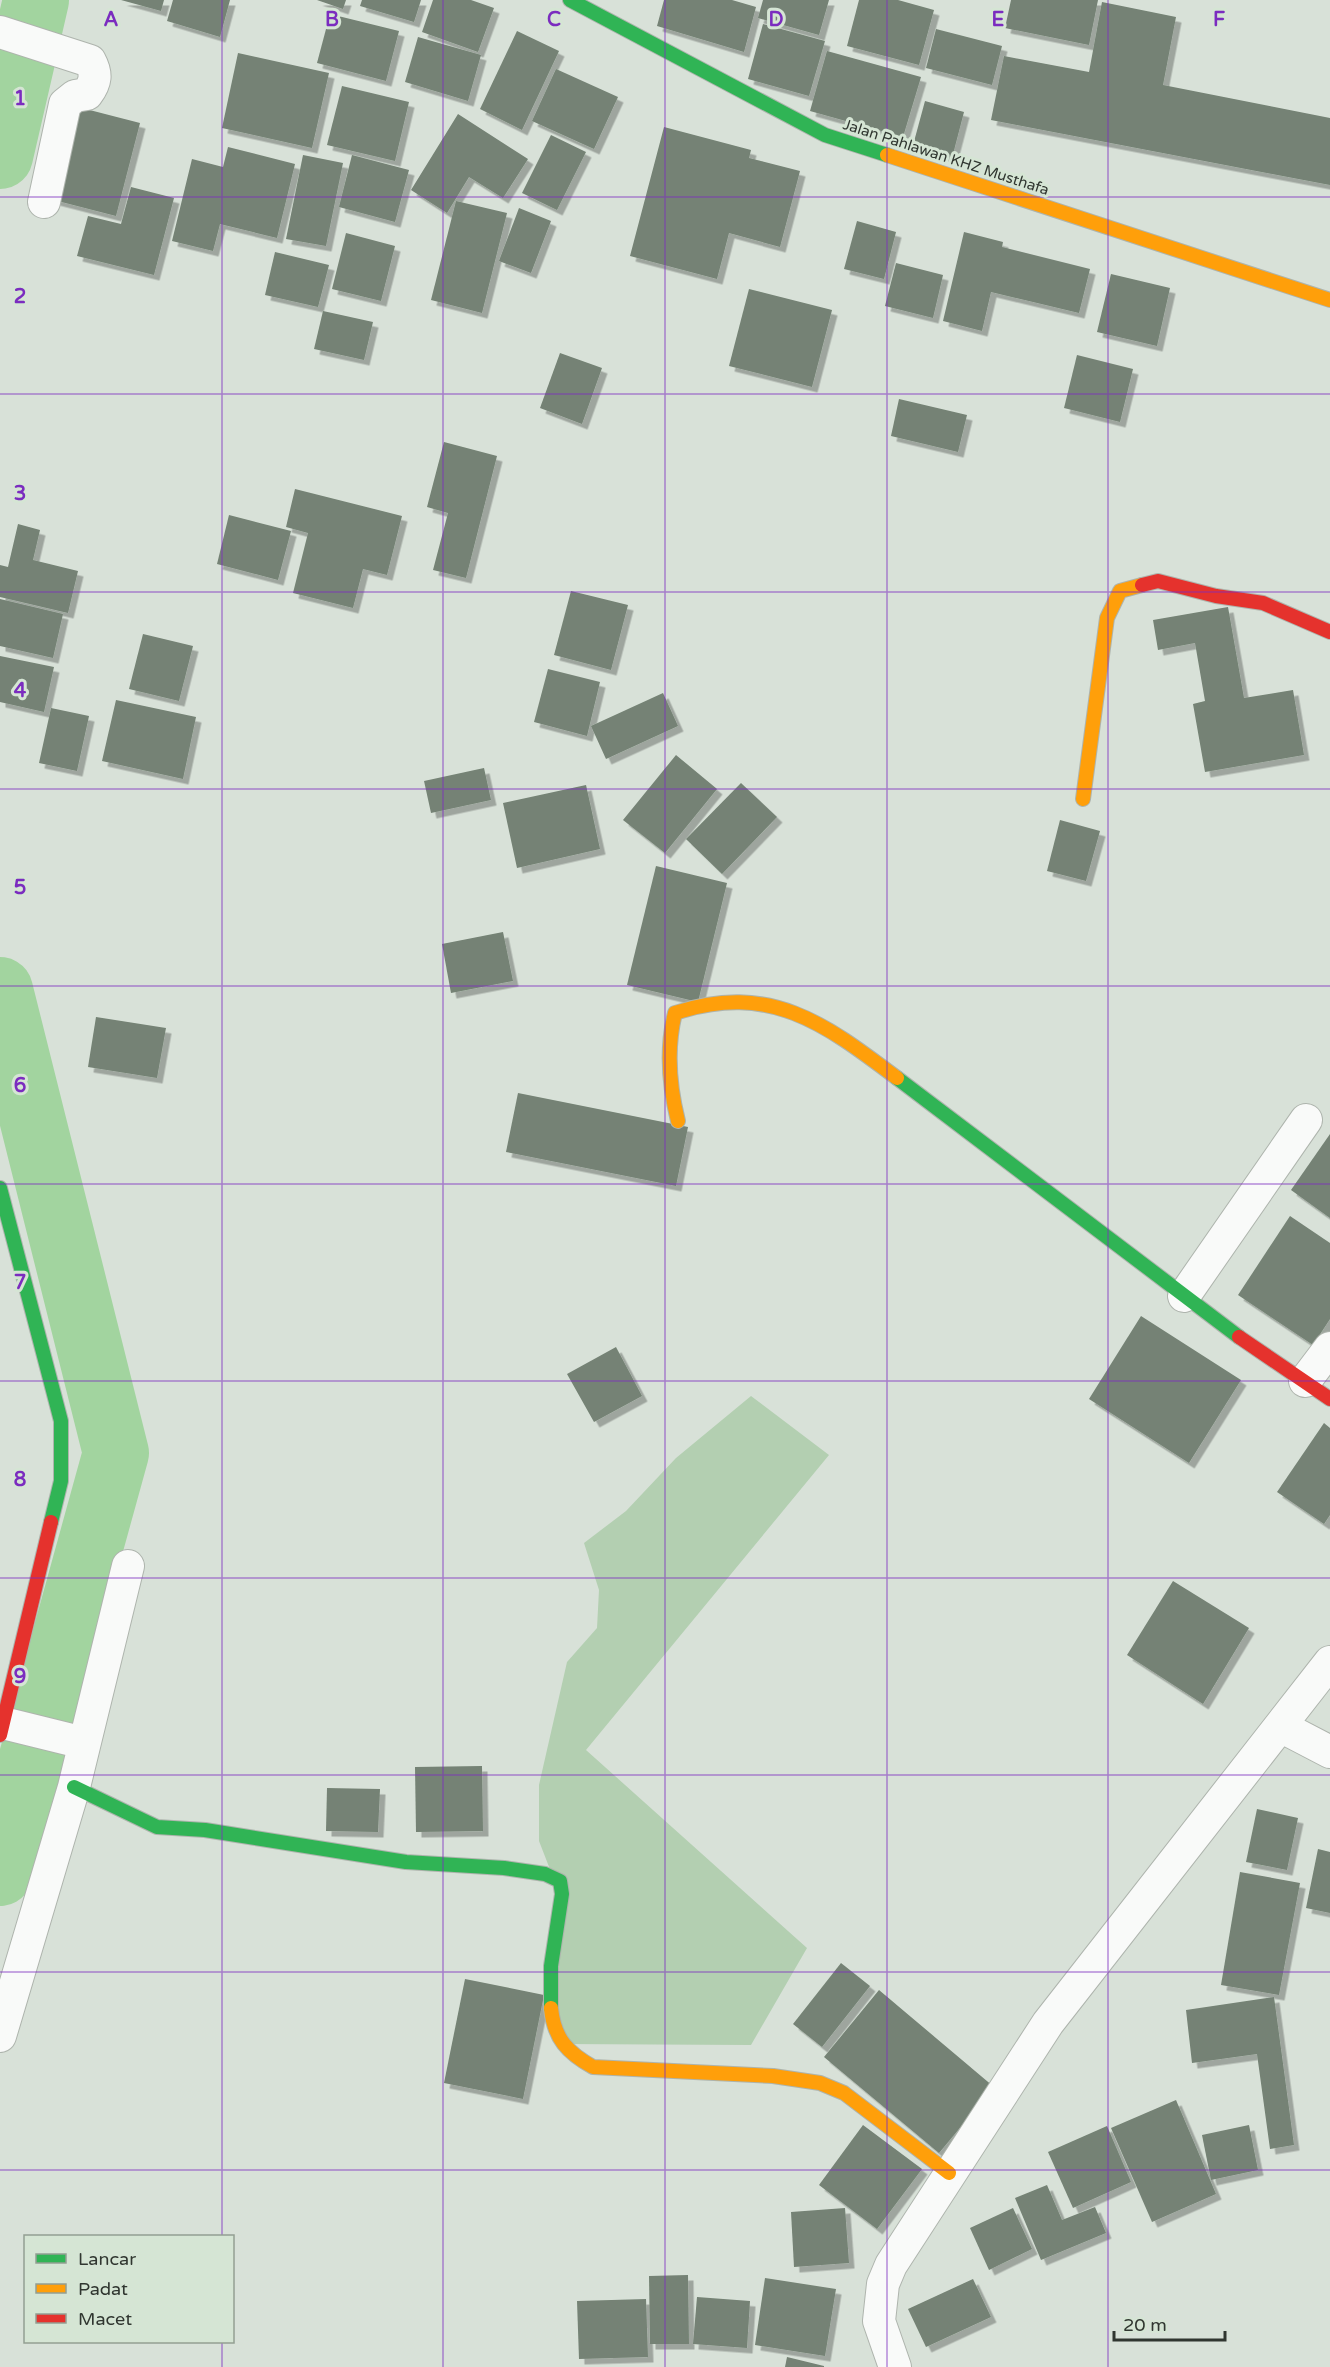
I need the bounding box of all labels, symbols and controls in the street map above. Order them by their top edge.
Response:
text: A [104,8,119,32]
text: B [325,8,339,32]
text: C [547,8,561,32]
text: D [768,8,784,32]
text: E [992,8,1005,32]
text: F [1213,8,1225,32]
text: 1 [14,87,26,111]
street label: Jalan Pahlawan KHZ Musthafa [841,115,1051,199]
text: 2 [14,285,26,309]
text: 3 [14,482,26,506]
text: 4 [14,679,27,703]
text: 5 [14,876,26,900]
text: 6 [14,1074,26,1098]
text: 7 [14,1271,26,1295]
text: 8 [14,1468,26,1492]
text: 9 [14,1665,26,1689]
legend [24,2235,234,2343]
text: Lancar [78,2248,136,2270]
text: Padat [78,2278,128,2300]
scale bar [1114,2304,1225,2342]
text: Macet [78,2308,132,2330]
text: 20 m [1123,2314,1167,2336]

